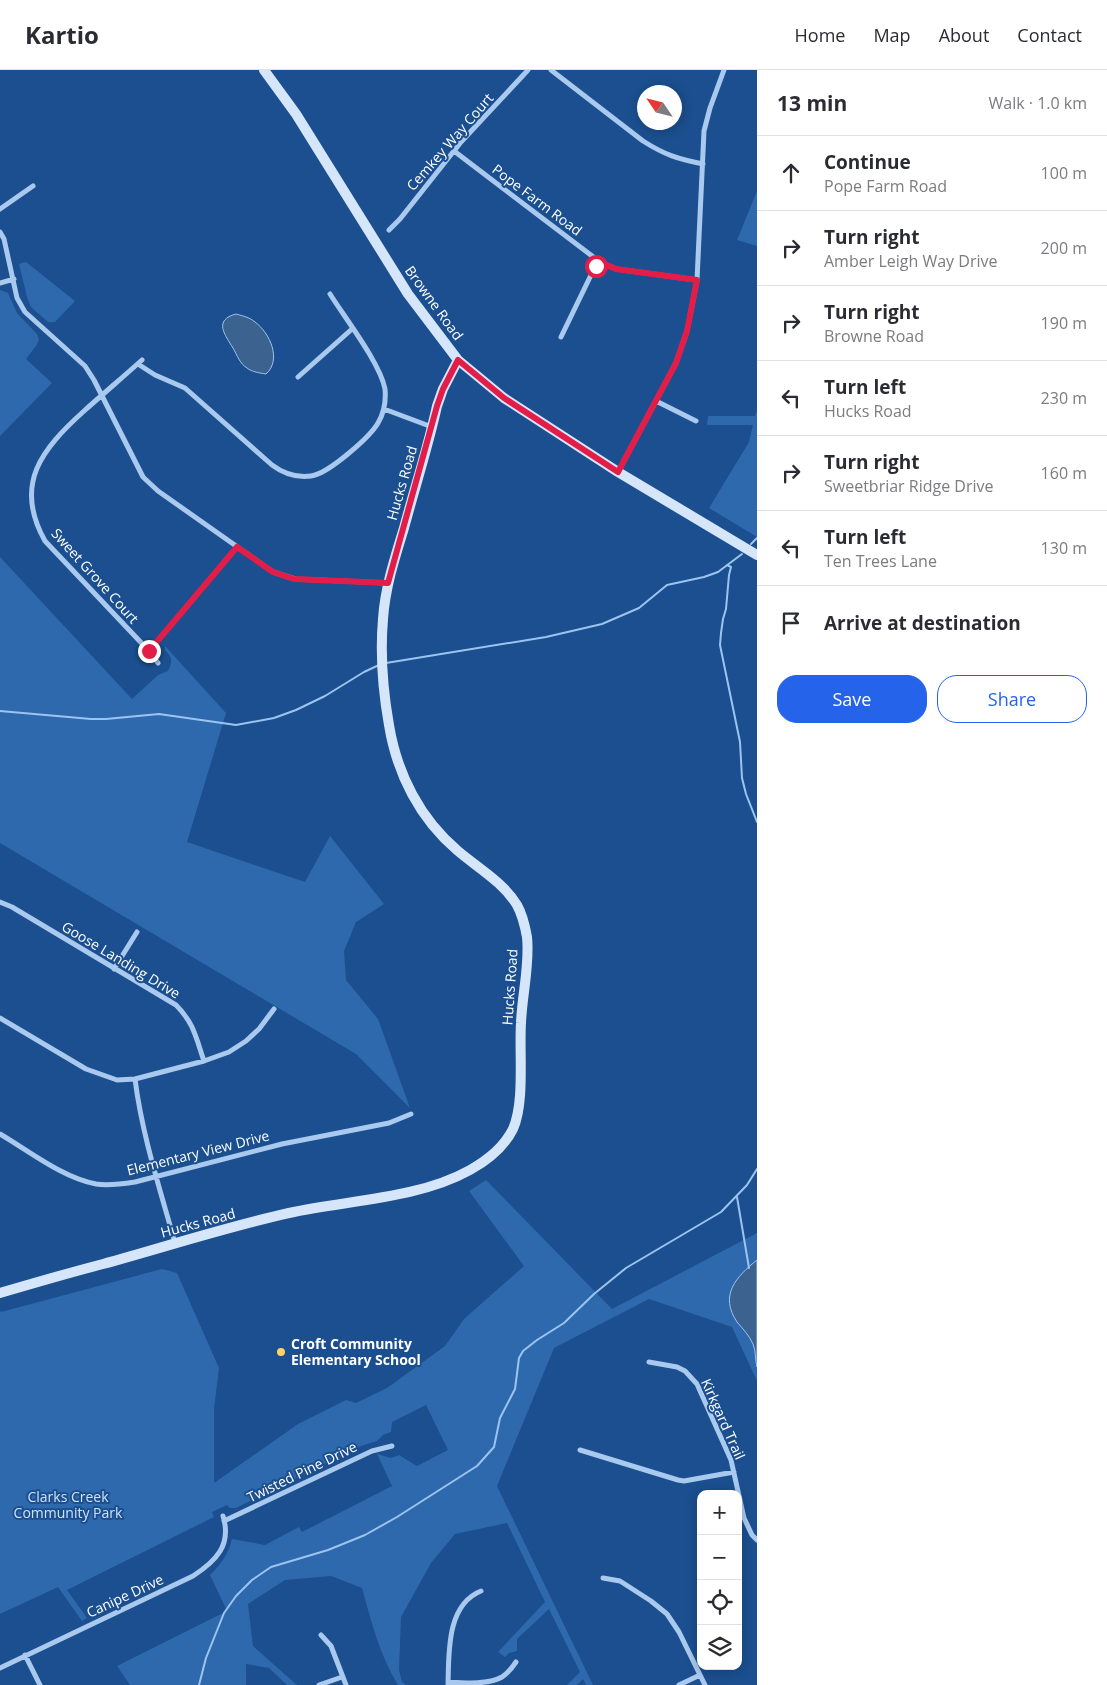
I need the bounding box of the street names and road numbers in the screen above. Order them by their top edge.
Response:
street label: Cemkey Way Court [402,89,497,194]
street label: Pope Farm Road [489,160,586,240]
street label: Browne Road [401,262,468,344]
street label: Hucks Road [382,443,421,522]
street label: Sweet Grove Court [47,524,143,627]
street label: Goose Landing Drive [58,917,184,1003]
street label: Hucks Road [497,948,522,1026]
street label: Elementary View Drive [125,1126,271,1179]
street label: Hucks Road [158,1203,237,1242]
street label: Kirkgard Trail [697,1375,750,1462]
street label: Twisted Pine Drive [244,1437,360,1506]
street label: Canipe Drive [83,1569,167,1622]

